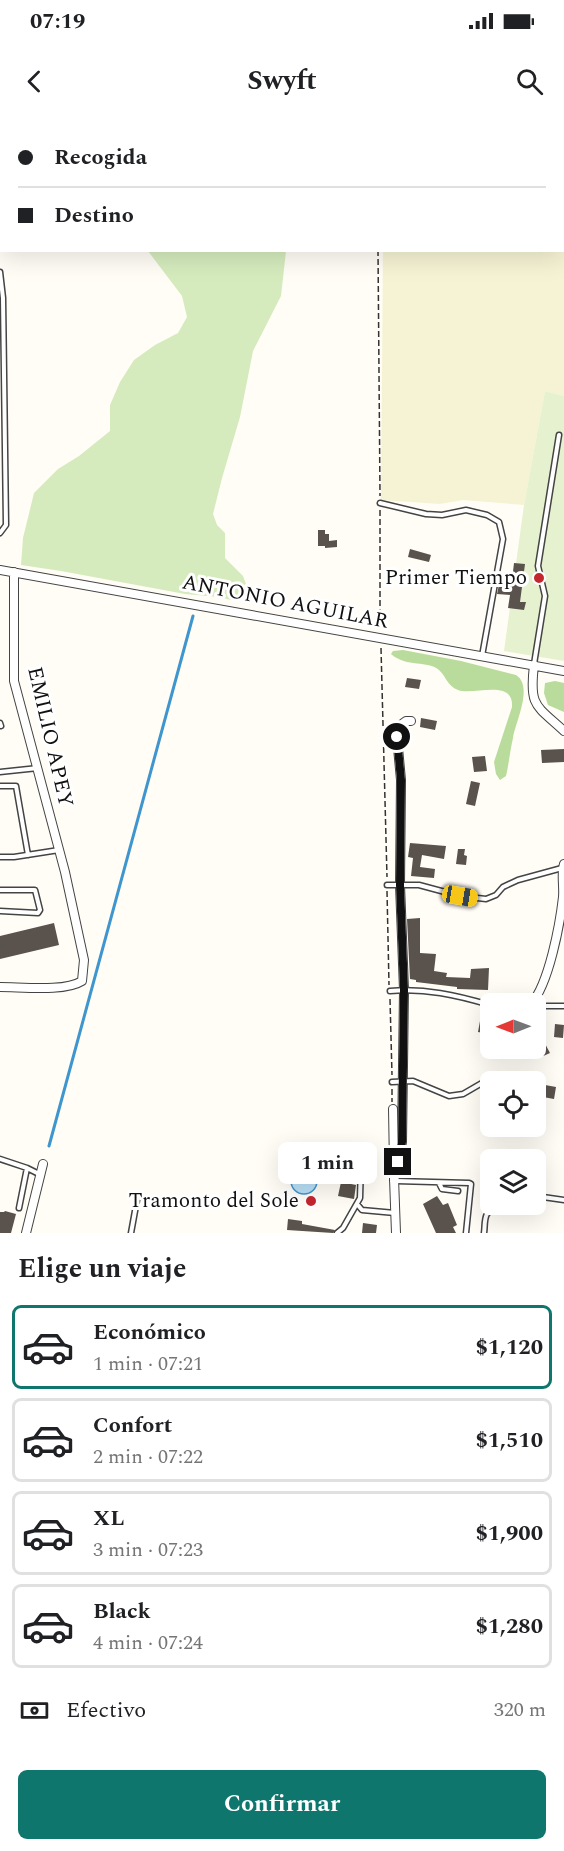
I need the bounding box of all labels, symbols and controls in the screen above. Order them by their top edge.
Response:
text: 07:19 [30,5,85,38]
text: Swyft [247,60,317,102]
icon: back [18,65,51,98]
icon: search [513,65,546,98]
text: Recogida [54,141,147,174]
text: Destino [54,199,134,232]
place label: Primer Tiempo [385,562,527,594]
street label: ANTONIO AGUILAR [179,566,391,638]
marker: Primer Tiempo [532,571,546,585]
street label: EMILIO APEY [18,664,82,810]
route start [383,723,410,750]
car [441,884,479,908]
north arrow [480,993,546,1059]
map controls [480,993,546,1215]
button: locate [480,1071,546,1137]
callout: 1 min [278,1141,377,1183]
text: 1 min [301,1148,354,1178]
route end [384,1148,411,1175]
button: layers [480,1149,546,1215]
place label: Tramonto del Sole [128,1185,299,1217]
marker: Tramonto del Sole [304,1194,318,1208]
text: Elige un viaje [18,1248,186,1290]
text: Económico [93,1316,206,1349]
icon: car [21,1320,75,1374]
text: $1,120 [475,1331,543,1364]
text: 1 min · 07:21 [93,1349,203,1379]
text: Confort [93,1409,172,1442]
icon: car [21,1413,75,1467]
text: $1,510 [475,1424,543,1457]
text: 2 min · 07:22 [93,1442,203,1472]
text: XL [93,1502,124,1535]
icon: car [21,1506,75,1560]
text: $1,900 [475,1517,543,1550]
text: 3 min · 07:23 [93,1535,203,1565]
text: Black [93,1595,151,1628]
icon: car [21,1599,75,1653]
text: $1,280 [475,1610,543,1643]
text: 4 min · 07:24 [93,1628,203,1658]
icon: cash [18,1694,51,1727]
text: Efectivo [66,1694,146,1727]
text: 320 m [494,1695,546,1725]
button: Confirmar [18,1770,546,1839]

